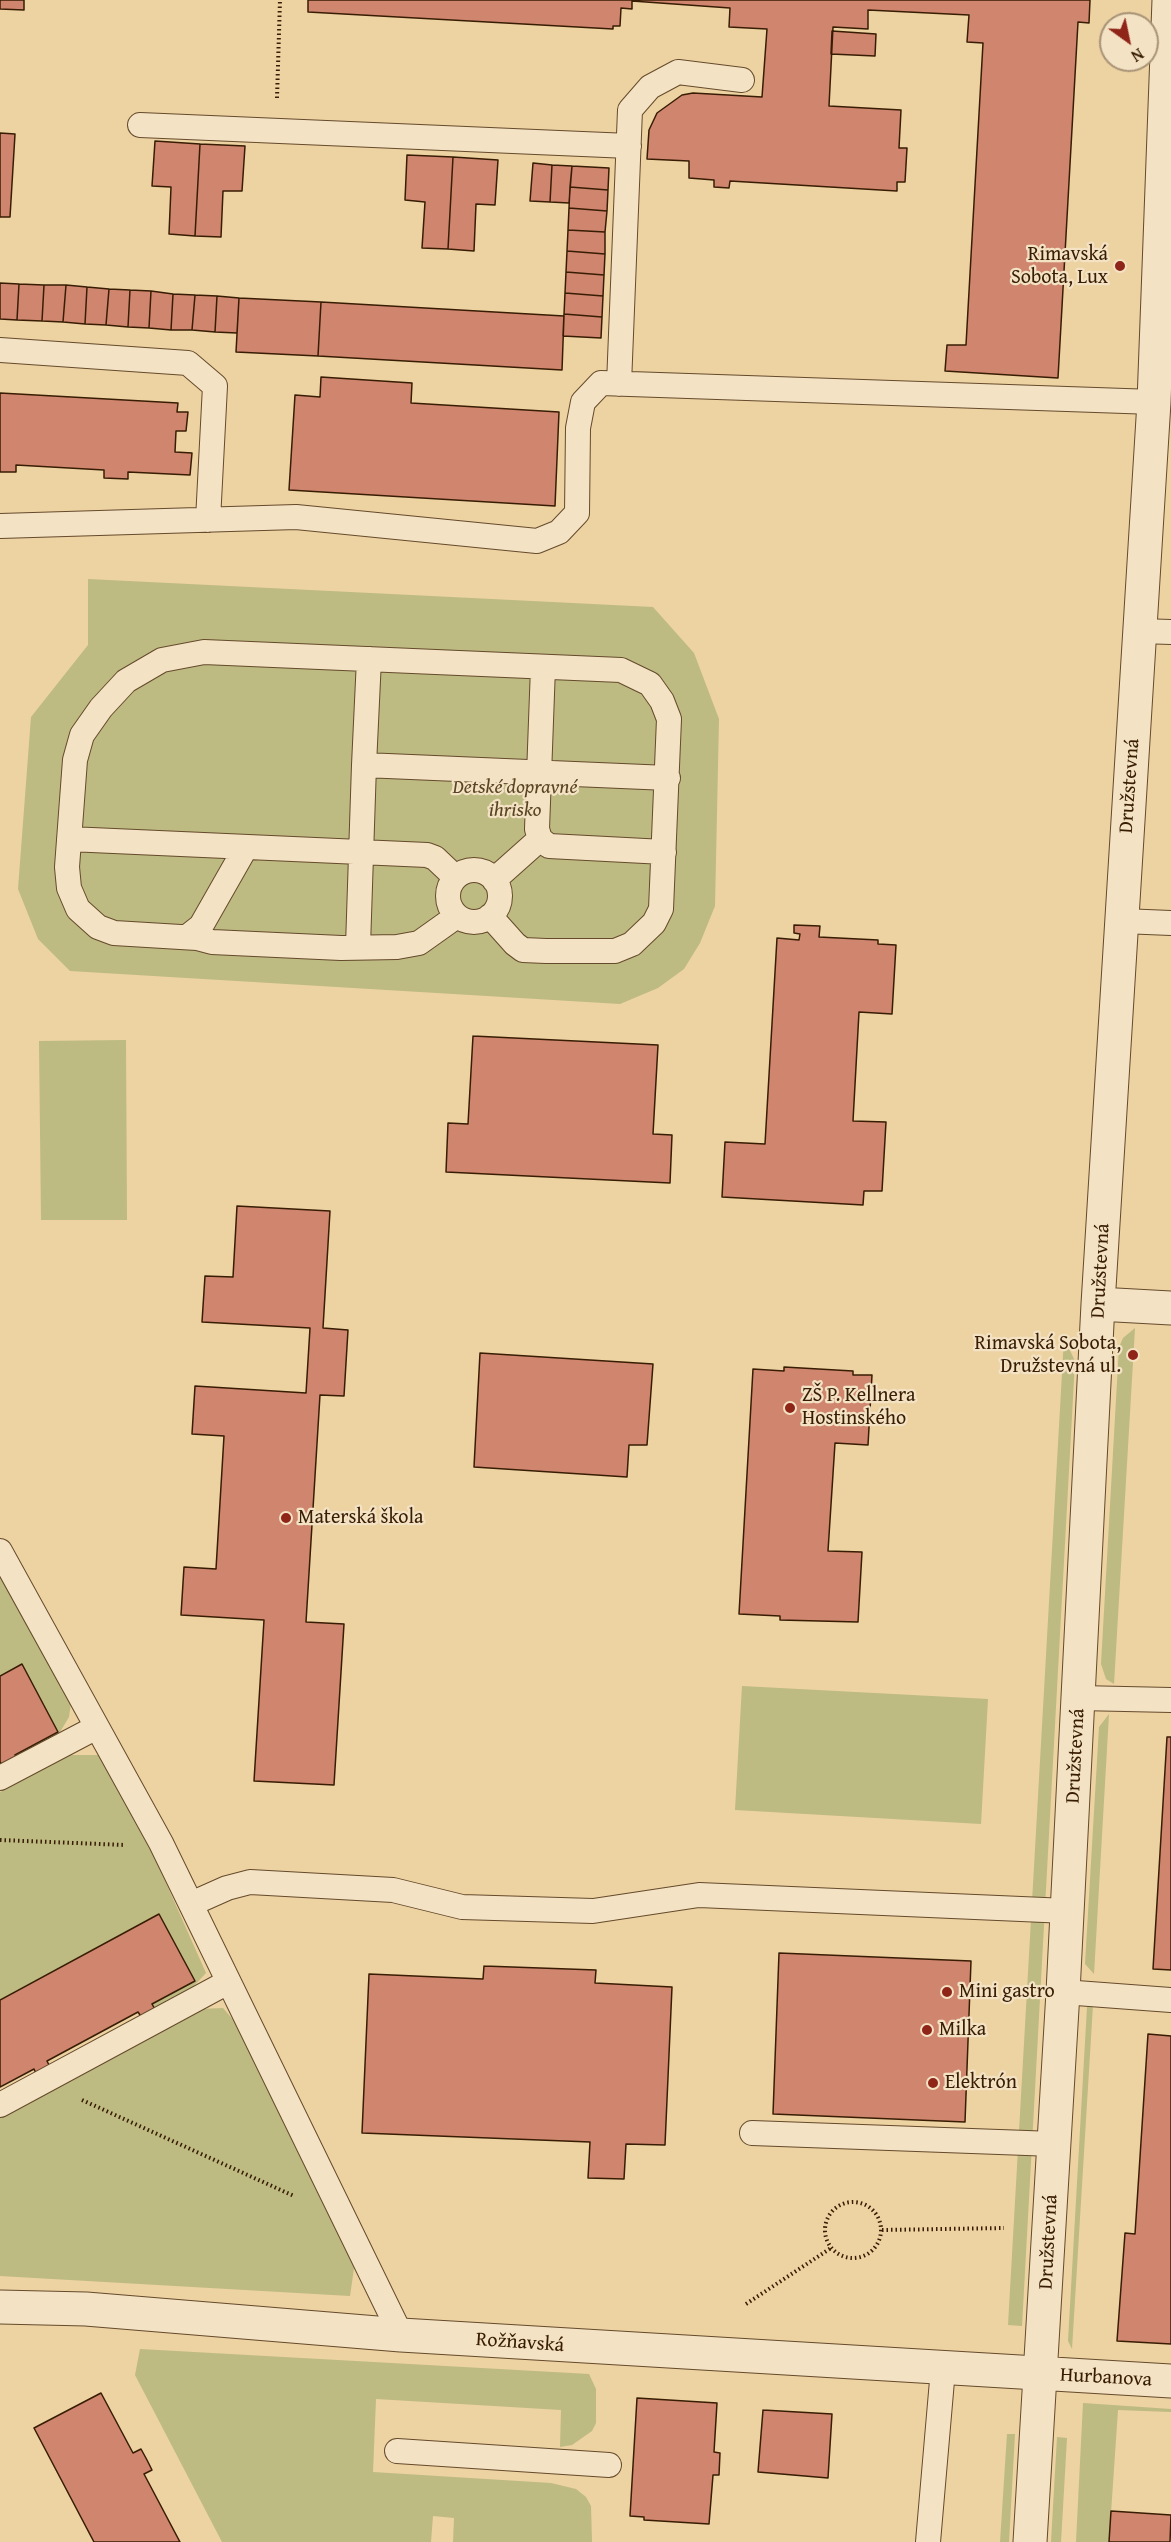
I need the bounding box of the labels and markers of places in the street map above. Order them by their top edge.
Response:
place label: Rimavská Sobota, Lux [1011,243,1108,290]
marker: Rimavská Sobota, Lux [1113,259,1127,273]
place label: Rimavská Sobota, Družstevná ul. [975,1332,1121,1379]
marker: Rimavská Sobota, Družstevná ul. [1126,1348,1140,1362]
place label: ZŠ P. Kellnera Hostinského [802,1384,915,1431]
marker: ZŠ P. Kellnera Hostinského [783,1401,797,1415]
place label: Materská škola [298,1506,423,1530]
marker: Materská škola [279,1511,293,1525]
place label: Mini gastro [959,1980,1055,2004]
marker: Mini gastro [940,1985,954,1999]
place label: Milka [939,2018,986,2042]
marker: Milka [920,2023,934,2037]
place label: Elektrón [945,2071,1017,2095]
marker: Elektrón [926,2076,940,2090]

